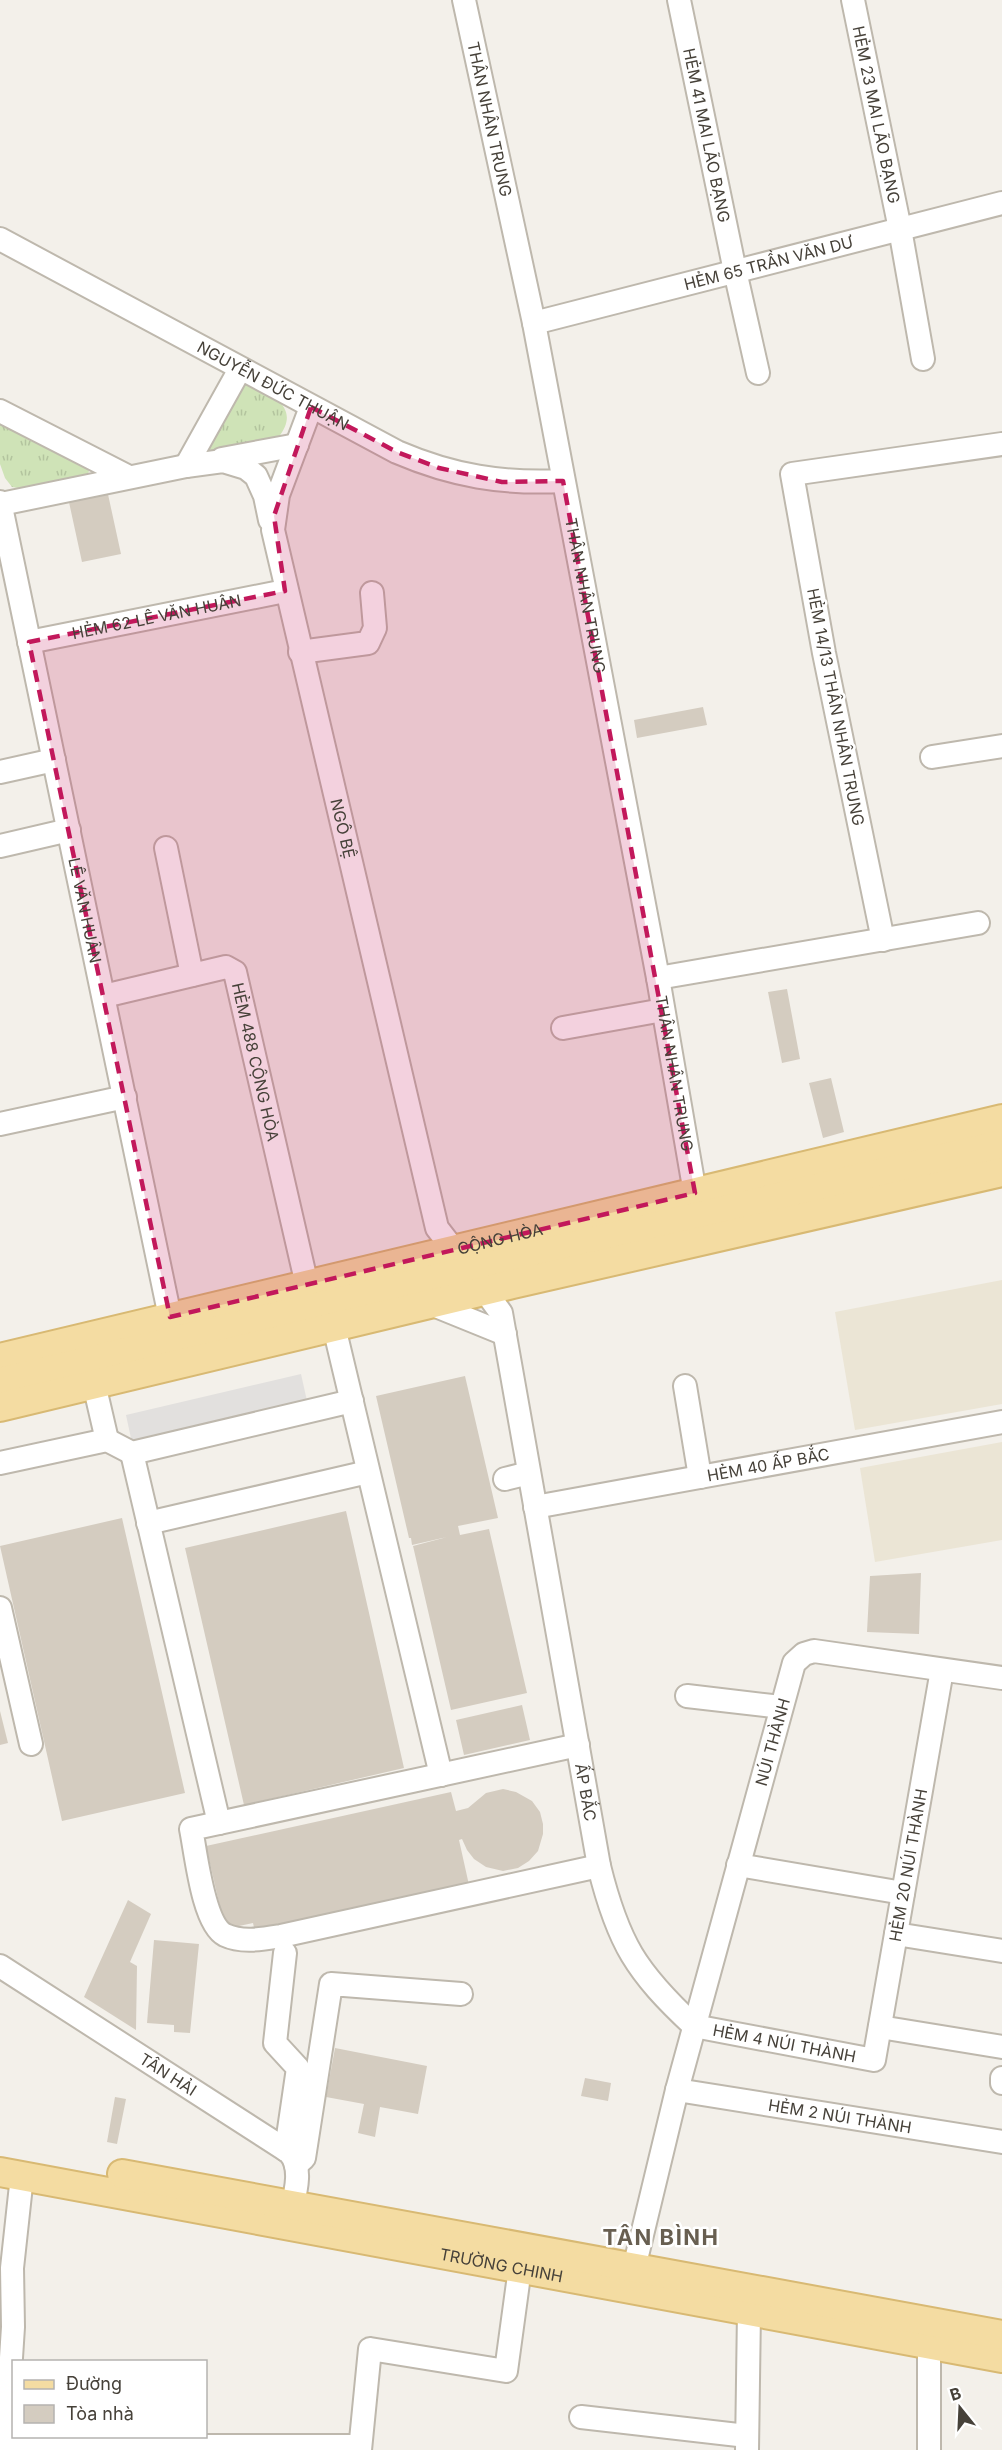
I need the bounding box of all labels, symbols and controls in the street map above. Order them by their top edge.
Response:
street label: HẺM 23 MAI LÃO BẠNG [849,24,904,205]
street label: THÂN NHÂN TRUNG [463,40,516,199]
street label: HẺM 41 MAI LÃO BẠNG [679,46,735,224]
street label: HẺM 65 TRẦN VĂN DƯ [682,232,855,294]
street label: NGUYỄN ĐỨC THUẬN [194,337,353,434]
street label: THÂN NHÂN TRUNG [561,516,610,675]
street label: HẺM 14/13 THÂN NHÂN TRUNG [803,586,869,828]
street label: HẺM 62 LÊ VĂN HUÂN [70,590,243,643]
street label: NGÔ BỆ [326,797,360,860]
street label: LÊ VĂN HUÂN [64,856,106,965]
street label: HẺM 488 CỘNG HÒA [228,981,284,1143]
street label: THÂN NHÂN TRUNG [651,994,698,1153]
street label: CỘNG HÒA [455,1219,545,1259]
street label: HẺM 40 ẤP BẮC [705,1444,831,1485]
street label: NÚI THÀNH [751,1696,794,1788]
street label: ẤP BẮC [571,1761,601,1823]
street label: HẺM 20 NÚI THÀNH [885,1787,931,1943]
street label: HẺM 4 NÚI THÀNH [711,2020,858,2066]
street label: TÂN HẢI [136,2049,200,2100]
street label: HẺM 2 NÚI THÀNH [767,2095,913,2137]
district label: TÂN BÌNH [602,2224,720,2250]
street label: TRƯỜNG CHINH [438,2244,565,2286]
legend [12,2360,207,2438]
text: Đường [66,2373,122,2394]
north arrow [930,2378,990,2438]
text: B [947,2383,963,2405]
text: Tòa nhà [66,2403,134,2424]

